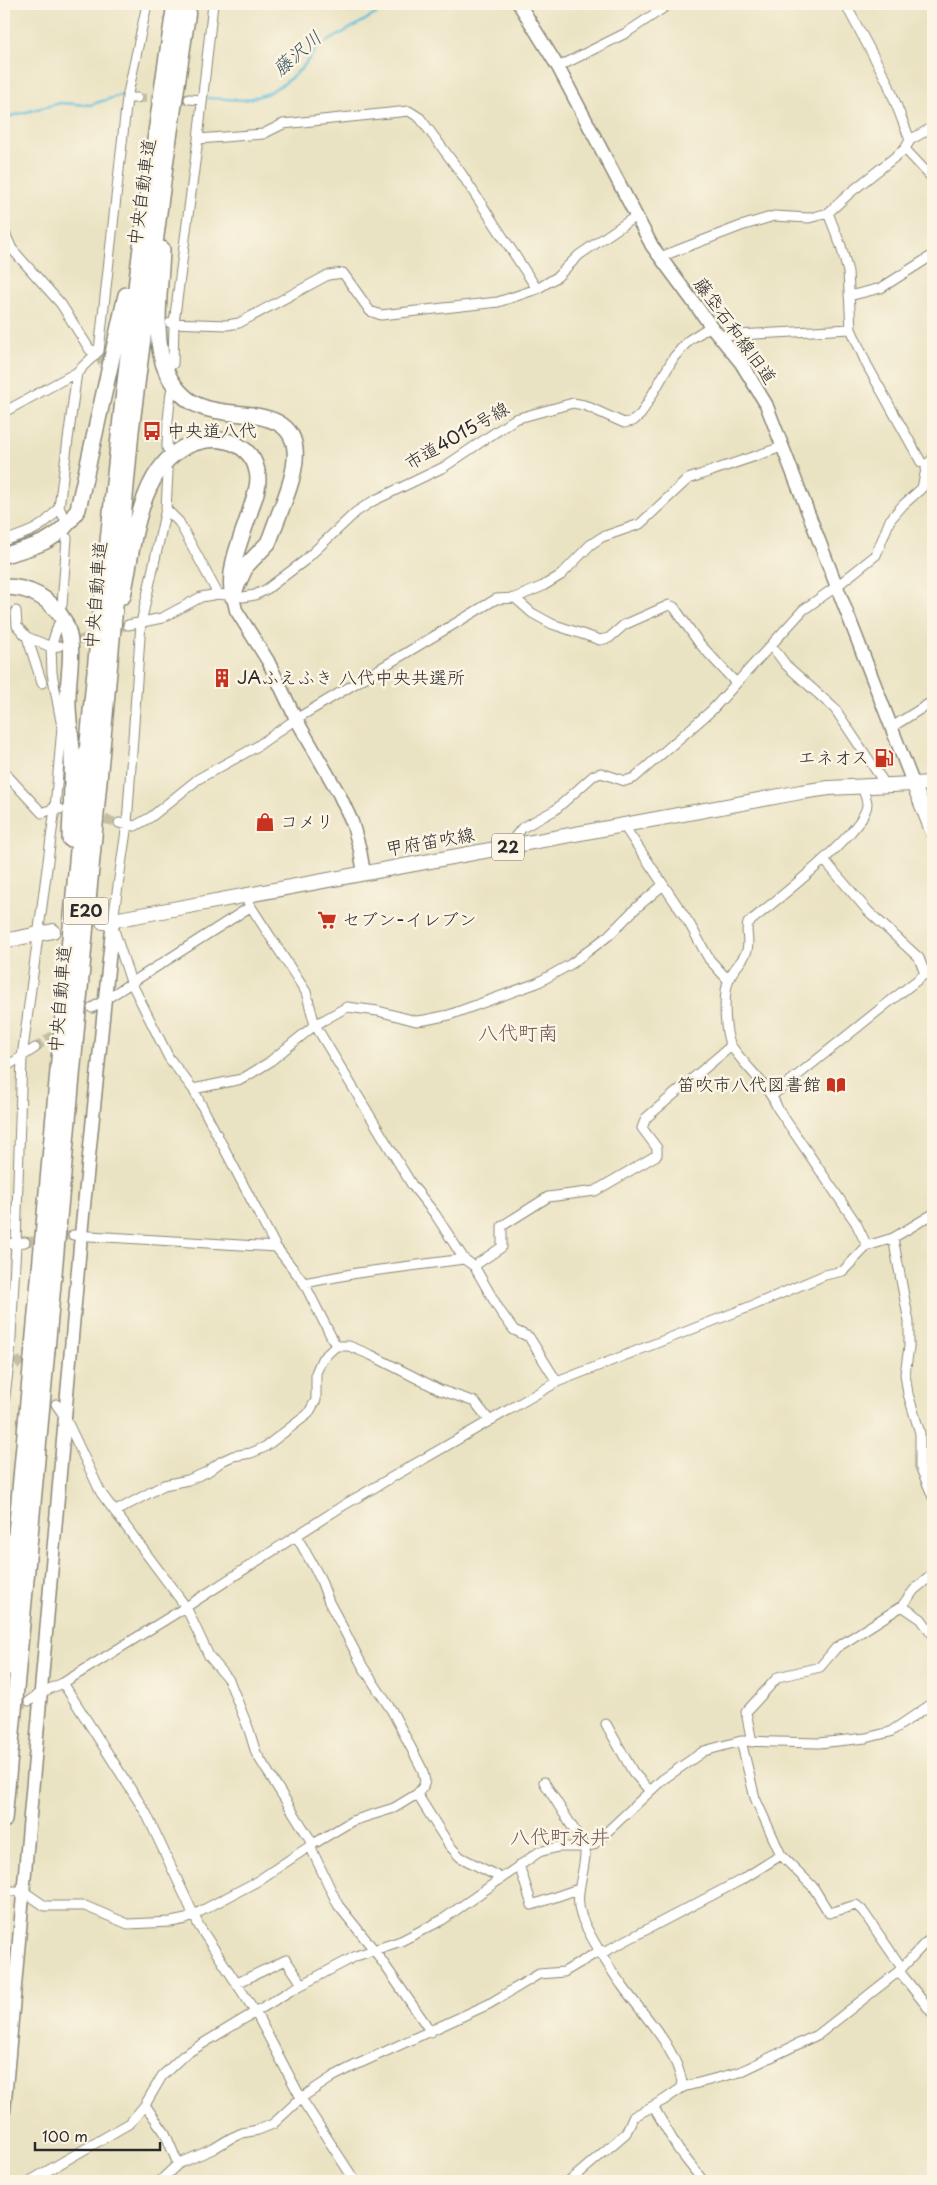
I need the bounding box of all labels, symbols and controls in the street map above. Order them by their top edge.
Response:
water label: 藤沢川 [266,23,327,82]
street label: 中央自動車道 [120,136,161,247]
street label: 藤垈石和線旧道 [688,271,784,389]
street label: 市道4015号線 [399,394,514,476]
place label: 中央道八代 [167,416,257,443]
bus stop icon: 中央道八代 [141,420,163,442]
street label: 中央自動車道 [76,540,113,650]
place label: JAふえふき 八代中央共選所 [237,663,465,690]
building icon: JAふえふき 八代中央共選所 [211,667,233,689]
place label: エネオス [798,743,869,770]
fuel station icon: エネオス [873,747,895,769]
place label: コメリ [280,807,334,834]
shop icon: コメリ [254,811,276,833]
street label: 甲府笛吹線 [383,819,476,862]
road number: 22 [492,834,524,860]
road number: E20 [64,898,108,924]
place label: セブン-イレブン [342,905,477,932]
supermarket icon: セブン-イレブン [316,909,338,931]
street label: 中央自動車道 [40,944,77,1054]
district label: 八代町南 [478,1017,558,1047]
place label: 笛吹市八代図書館 [677,1070,821,1097]
library icon: 笛吹市八代図書館 [825,1074,847,1096]
district label: 八代町永井 [510,1821,610,1851]
scale bar [35,2120,160,2152]
text: 100 m [42,2124,88,2147]

